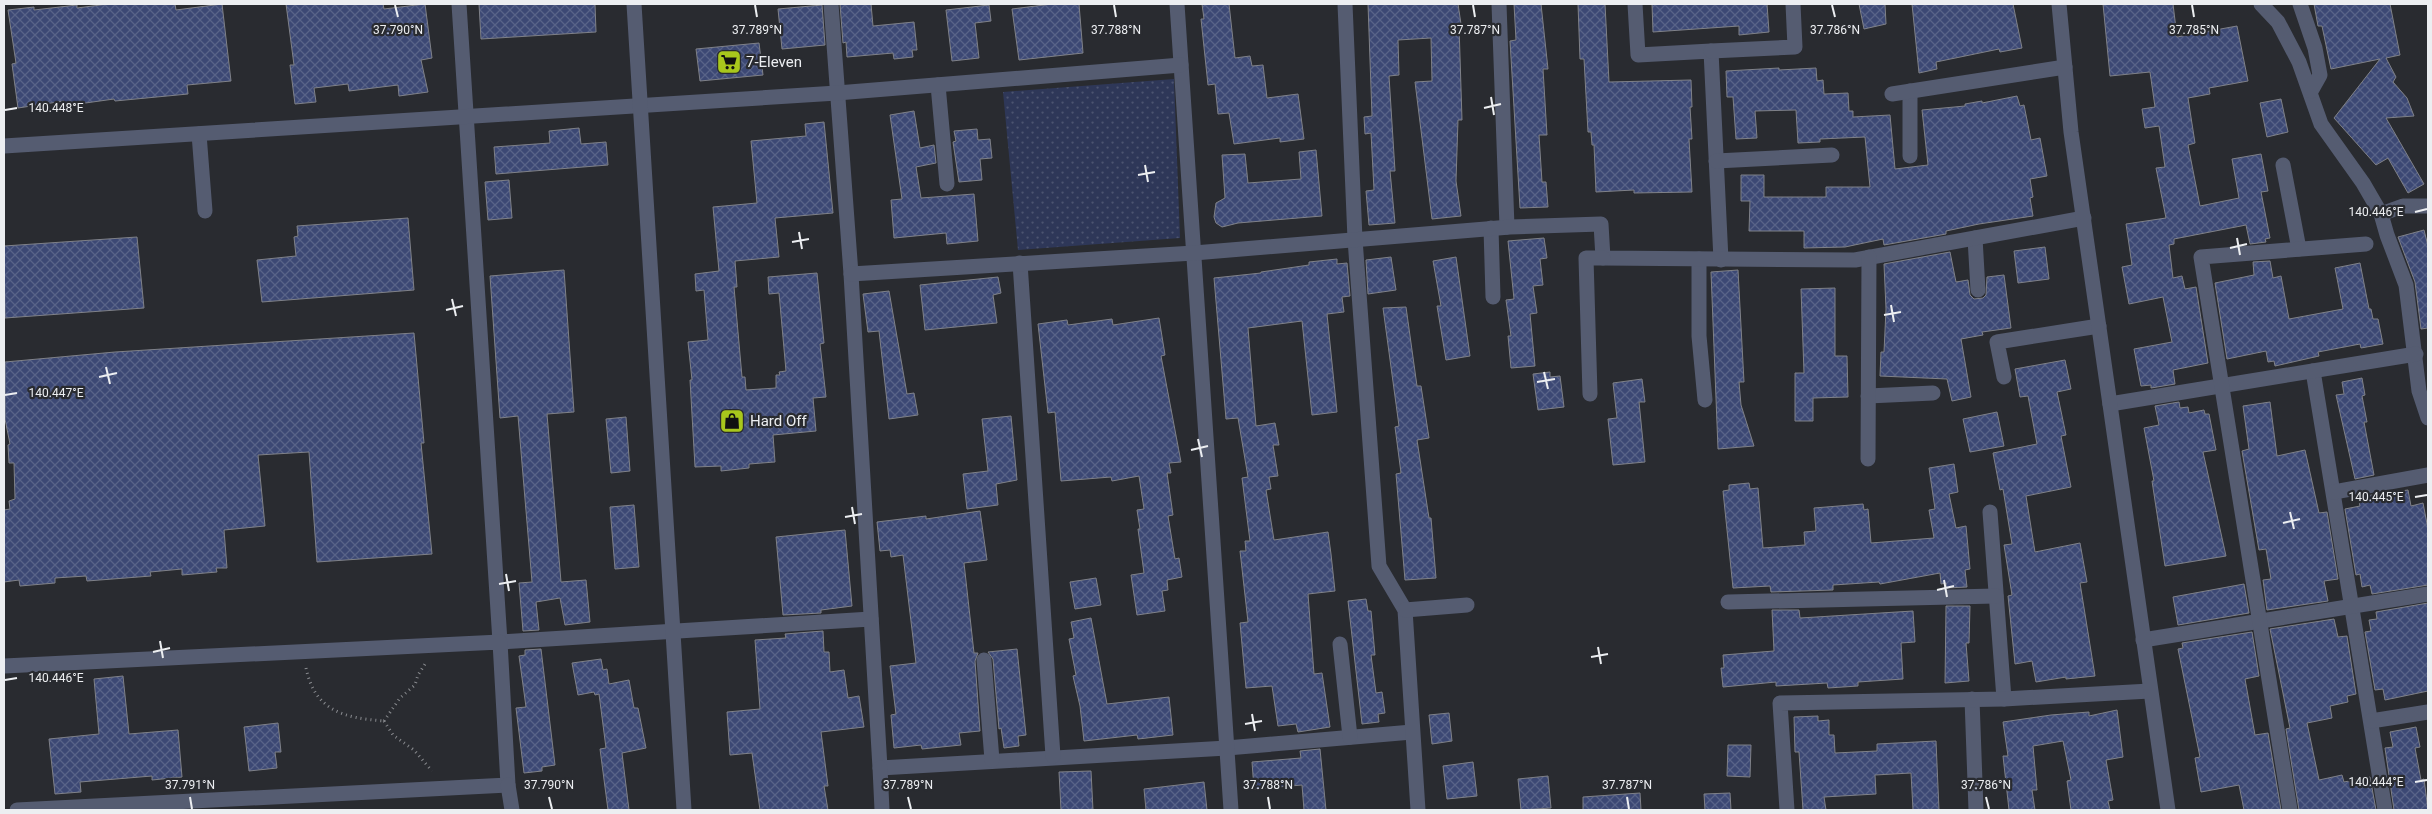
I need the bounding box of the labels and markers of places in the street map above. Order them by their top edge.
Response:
supermarket icon: 7-Eleven [716,49,742,75]
place label: 7-Eleven [746,53,802,71]
shop icon: Hard Off [719,408,745,434]
place label: Hard Off [750,412,808,430]

